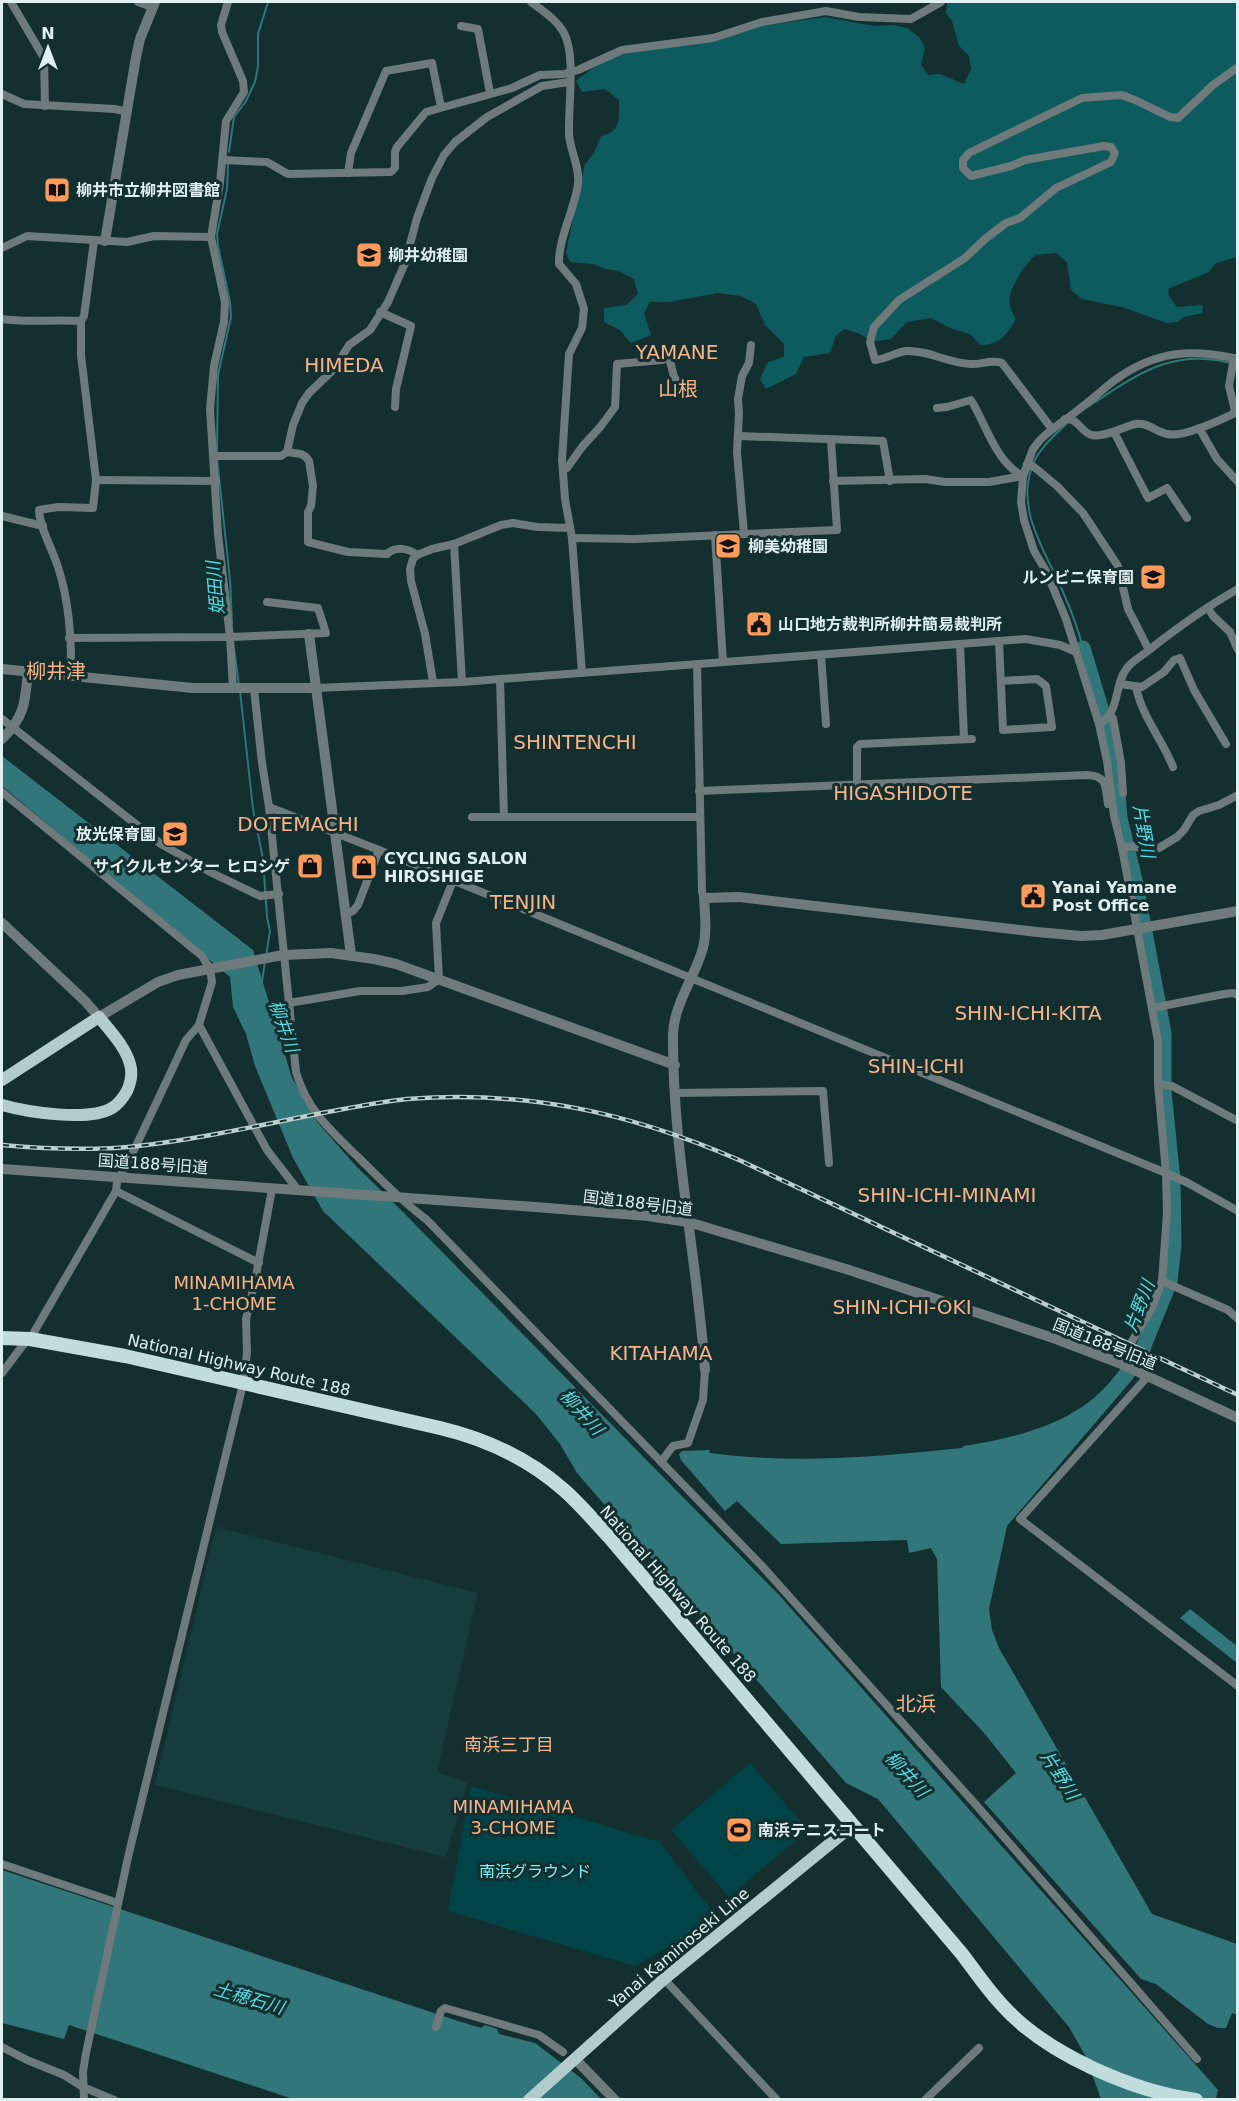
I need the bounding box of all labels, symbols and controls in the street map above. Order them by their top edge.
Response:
north arrow [18,18,78,78]
text: N [41,24,55,43]
library icon: 柳井市立柳井図書館 [42,175,72,205]
place label: 柳井市立柳井図書館 [76,181,220,200]
school or university icon: 柳井幼稚園 [354,240,384,270]
place label: 柳井幼稚園 [388,246,468,265]
district label: YAMANE [635,340,718,364]
district label: HIMEDA [304,353,384,377]
district label: 山根 [658,377,698,401]
school or university icon: 柳美幼稚園 [713,531,743,561]
place label: 柳美幼稚園 [748,537,828,556]
water label: 姫田川 [202,558,228,616]
school or university icon: ルンビニ保育園 [1138,562,1168,592]
place label: ルンビニ保育園 [1022,568,1134,587]
public building icon: 山口地方裁判所柳井簡易裁判所 [744,609,774,639]
place label: 山口地方裁判所柳井簡易裁判所 [778,615,1002,634]
district label: 柳井津 [26,659,86,683]
district label: SHINTENCHI [513,730,637,754]
district label: HIGASHIDOTE [833,781,973,805]
water label: 片野川 [1129,803,1159,861]
district label: DOTEMACHI [237,812,359,836]
school or university icon: 放光保育園 [160,819,190,849]
place label: 放光保育園 [76,825,156,844]
place label: CYCLING SALON HIROSHIGE [384,849,527,886]
shop icon: サイクルセンター ヒロシゲ [295,851,325,881]
shop icon: CYCLING SALON HIROSHIGE [349,852,379,882]
place label: サイクルセンター ヒロシゲ [93,857,290,876]
place label: Yanai Yamane Post Office [1051,878,1177,915]
public building icon: Yanai Yamane Post Office [1018,881,1048,911]
district label: TENJIN [489,890,556,914]
water label: 柳井川 [265,997,304,1057]
district label: SHIN-ICHI-KITA [954,1001,1102,1025]
district label: SHIN-ICHI [868,1054,964,1078]
street label: 国道188号旧道 [97,1151,209,1177]
district label: SHIN-ICHI-MINAMI [858,1183,1036,1207]
street label: 国道188号旧道 [582,1187,694,1219]
district label: MINAMIHAMA 1-CHOME [173,1272,295,1314]
water label: 片野川 [1120,1275,1159,1335]
district label: SHIN-ICHI-OKI [832,1295,972,1319]
street label: 国道188号旧道 [1050,1314,1160,1374]
street label: National Highway Route 188 [126,1330,352,1400]
district label: KITAHAMA [609,1341,713,1365]
water label: 柳井川 [556,1385,609,1441]
street label: National Highway Route 188 [596,1502,760,1686]
district label: 北浜 [896,1692,936,1716]
district label: 南浜三丁目 [464,1734,554,1755]
water label: 柳井川 [881,1747,934,1803]
water label: 片野川 [1036,1747,1085,1805]
district label: MINAMIHAMA 3-CHOME [452,1796,574,1838]
sports icon: 南浜テニスコート [724,1815,754,1845]
place label: 南浜テニスコート [758,1821,886,1840]
park label: 南浜グラウンド [479,1862,591,1881]
street label: Yanai Kaminoseki Line [604,1884,753,2013]
water label: 土穂石川 [212,1978,288,2019]

